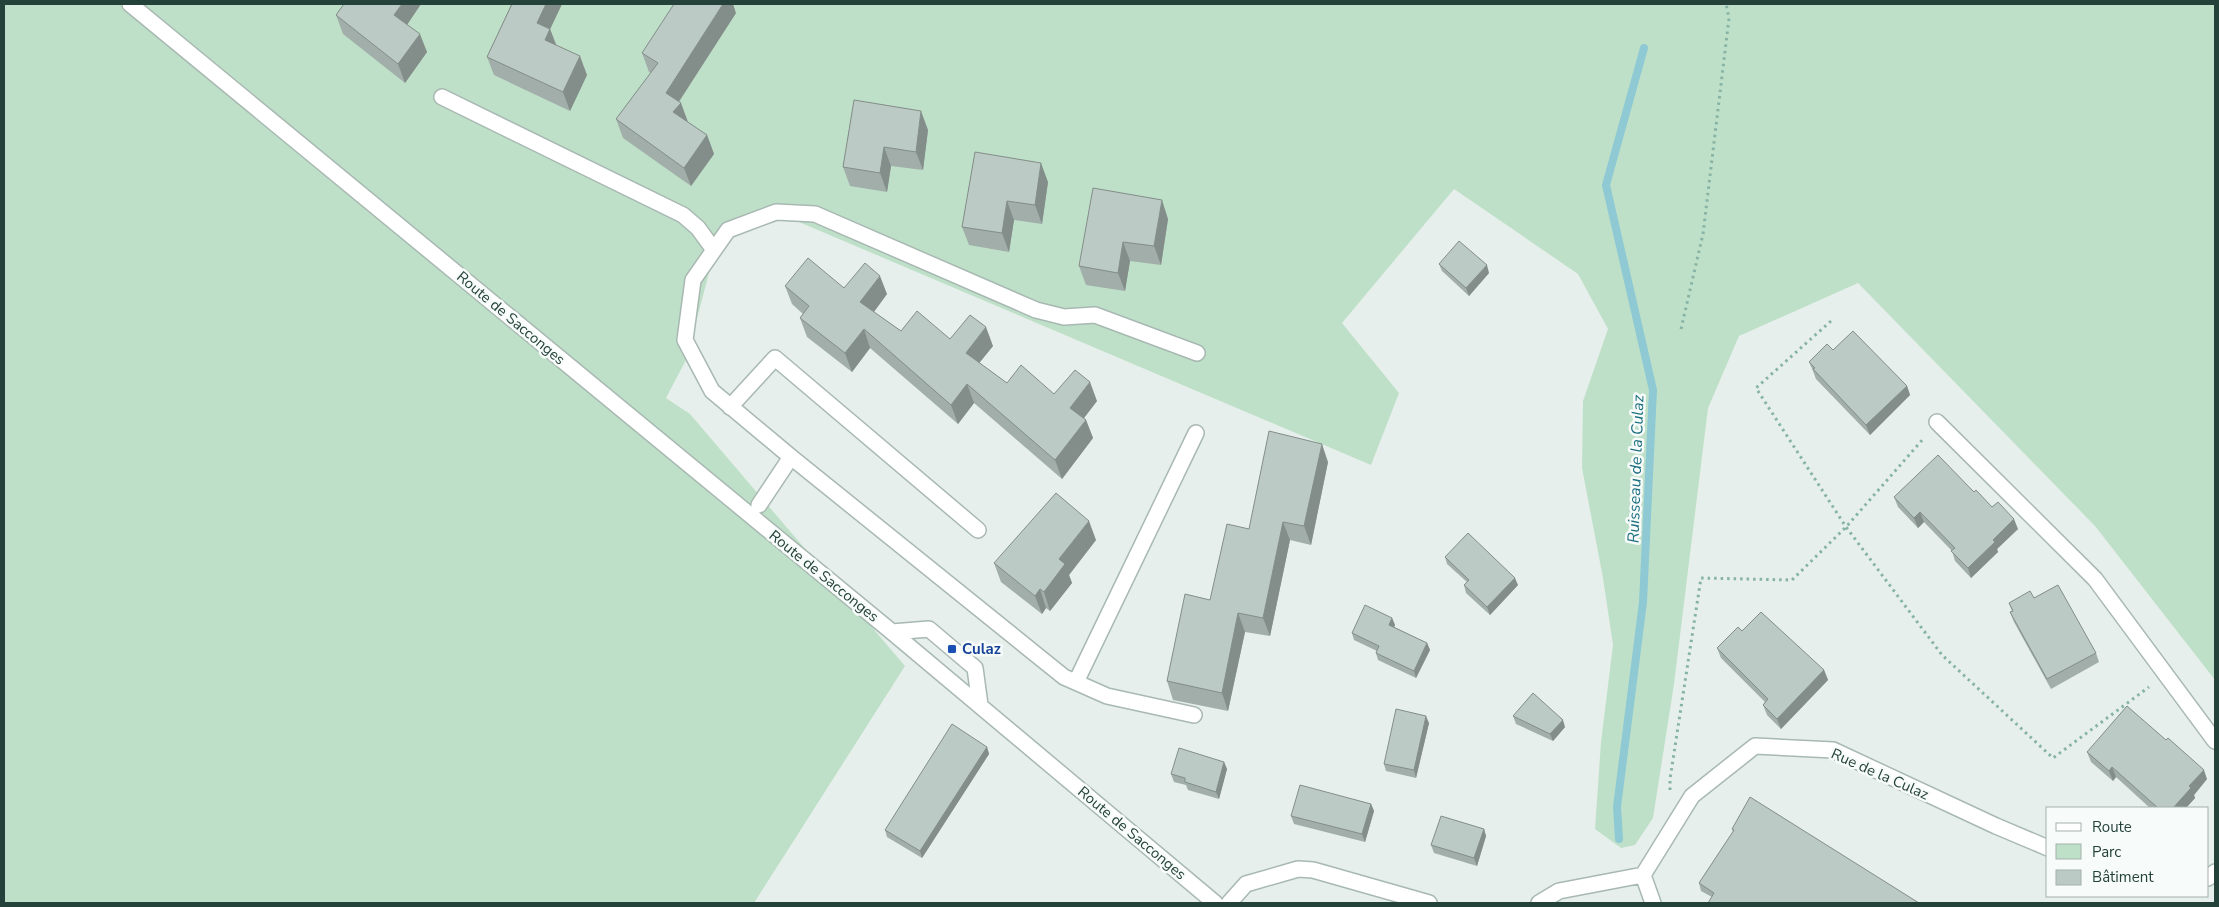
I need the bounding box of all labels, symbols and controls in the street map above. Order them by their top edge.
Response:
street label: Route de Sacconges [453,267,569,369]
water label: Ruisseau de la Culaz [1622,394,1650,544]
street label: Route de Sacconges [765,525,883,627]
place label: Culaz [962,639,1001,659]
marker: Culaz [946,643,958,655]
street label: Rue de la Culaz [1828,744,1932,804]
street label: Route de Sacconges [1074,782,1190,884]
legend [2046,807,2209,897]
text: Route [2092,817,2132,837]
text: Parc [2092,842,2121,862]
text: Bâtiment [2092,867,2154,887]

